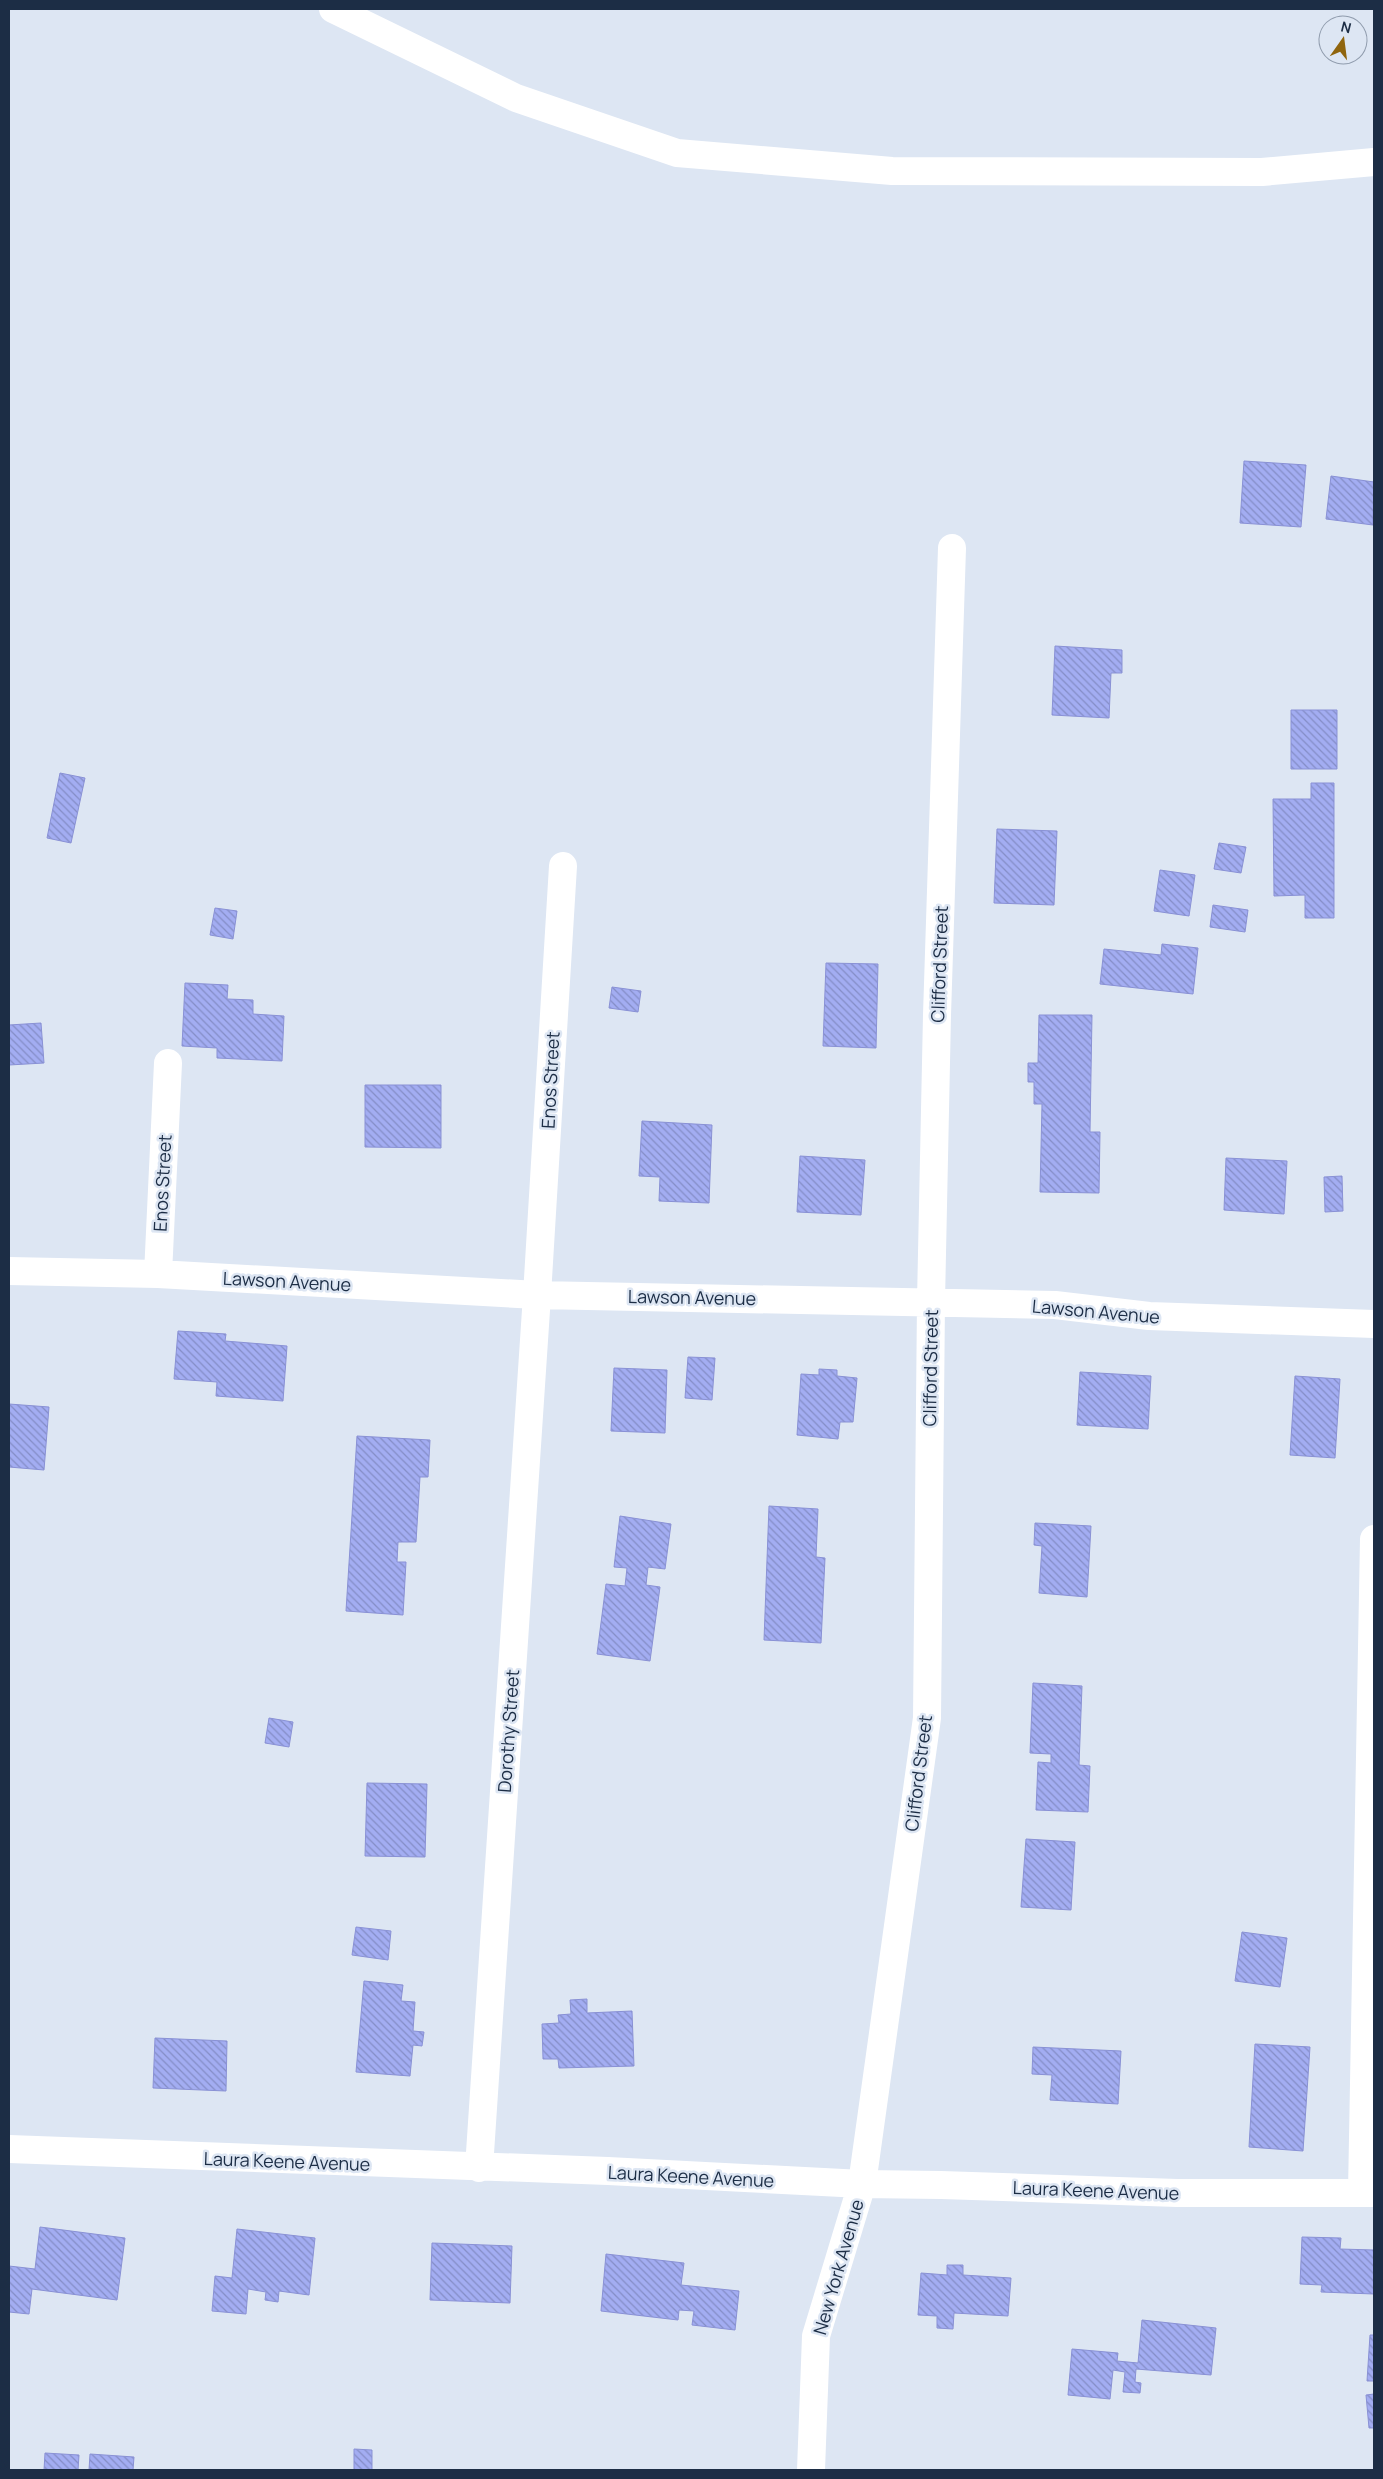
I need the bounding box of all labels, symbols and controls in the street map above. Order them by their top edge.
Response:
north arrow [1318,15,1368,65]
text: N [1339,16,1353,37]
street label: Clifford Street [925,905,953,1023]
street label: Enos Street [535,1031,565,1129]
street label: Enos Street [147,1134,177,1232]
street label: Lawson Avenue [222,1266,352,1296]
street label: Lawson Avenue [628,1284,756,1310]
street label: Lawson Avenue [1031,1293,1161,1329]
street label: Clifford Street [917,1309,943,1427]
street label: Dorothy Street [492,1669,524,1793]
street label: Clifford Street [899,1713,937,1833]
street label: Laura Keene Avenue [203,2146,371,2176]
street label: Laura Keene Avenue [607,2160,775,2192]
street label: Laura Keene Avenue [1012,2175,1180,2205]
street label: New York Avenue [807,2197,869,2337]

